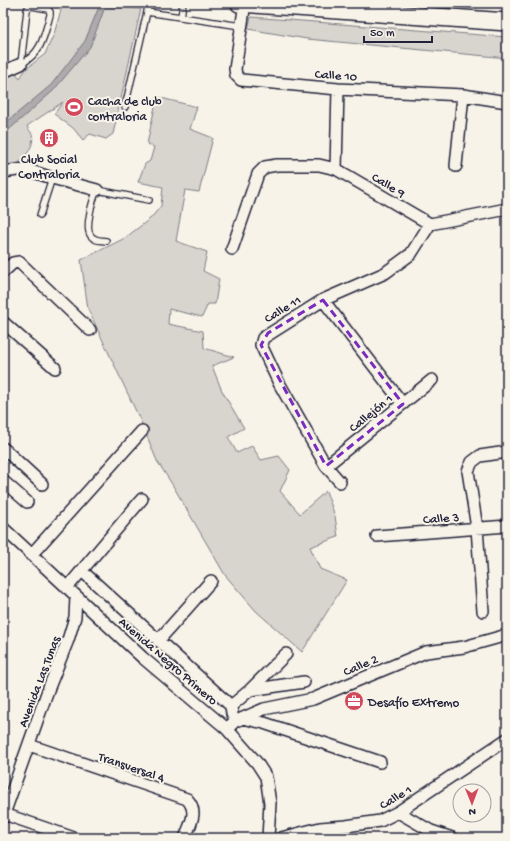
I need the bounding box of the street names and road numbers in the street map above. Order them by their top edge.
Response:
street label: Calle 10 [314,68,358,85]
street label: Calle 9 [368,170,408,202]
street label: Calle 11 [262,293,304,327]
street label: Callejón 1 [347,392,396,436]
street label: Calle 3 [422,511,460,528]
street label: Avenida Negro Primero [115,615,220,709]
street label: Avenida Las Tunas [16,633,65,729]
street label: Calle 2 [341,652,381,680]
street label: Transversal 4 [95,750,166,787]
street label: Calle 1 [377,783,415,814]

